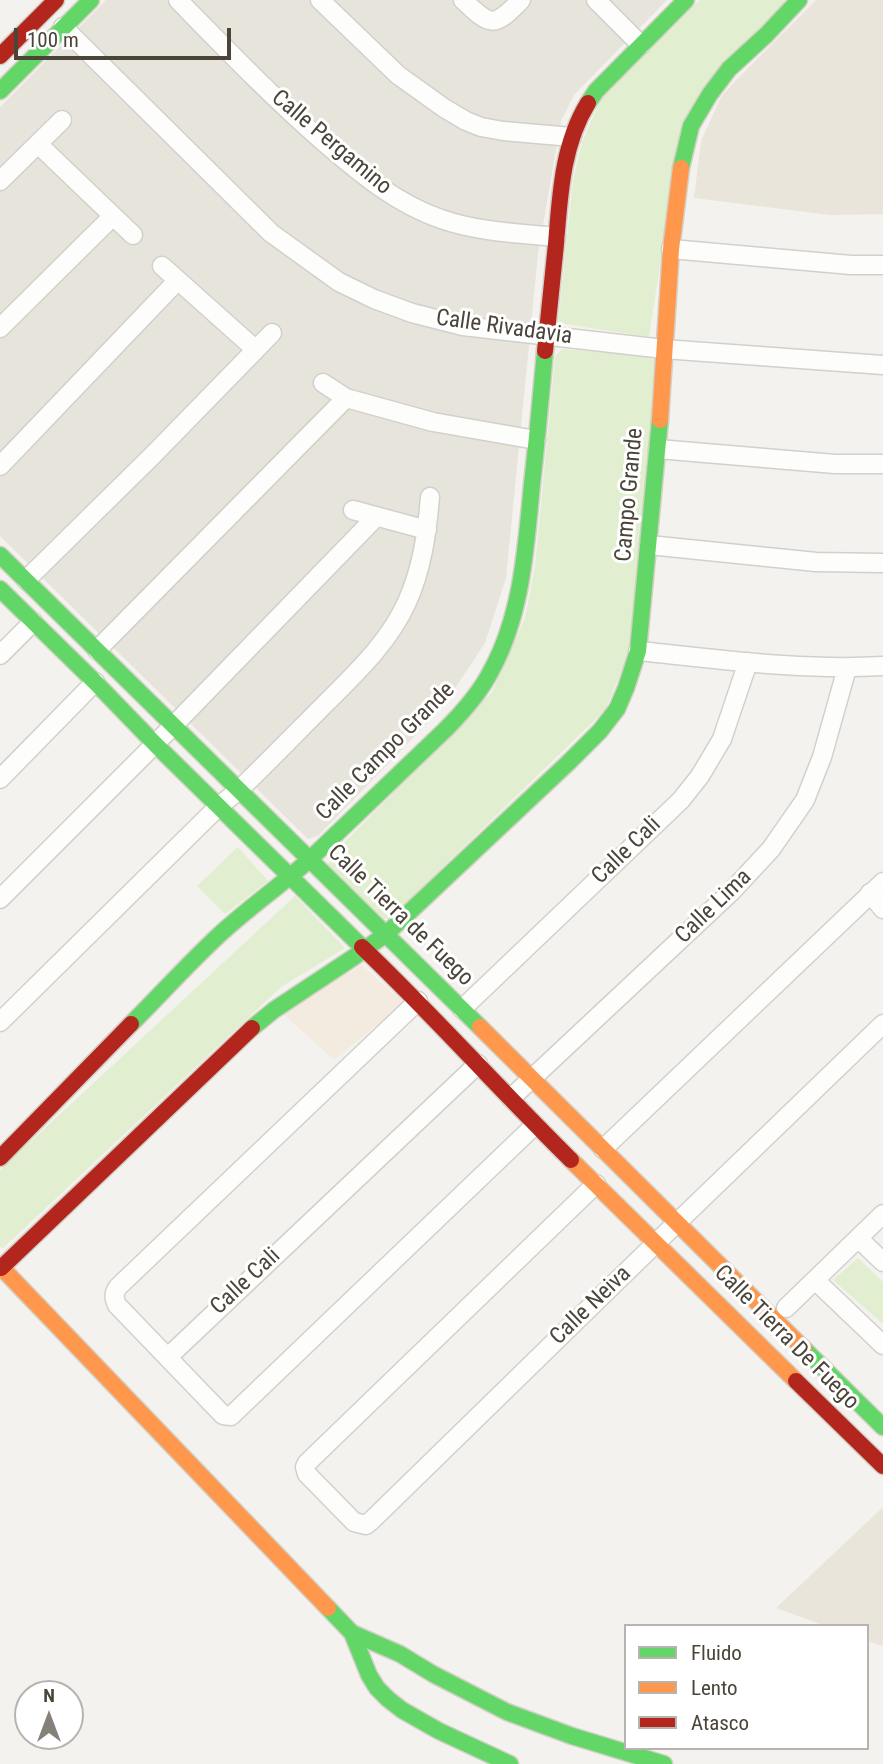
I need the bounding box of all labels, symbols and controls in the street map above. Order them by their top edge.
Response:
scale bar [18,14,234,58]
text: 100 m [27,28,79,52]
street label: Calle Pergamino [265,85,397,201]
street label: Calle Rivadavia [434,305,574,351]
street label: Campo Grande [610,427,650,563]
street label: Calle Campo Grande [311,677,461,827]
street label: Calle Cali [587,811,667,891]
street label: Calle Tierra de Fuego [321,840,479,992]
street label: Calle Lima [670,864,758,950]
street label: Calle Cali [205,1243,287,1321]
street label: Calle Tierra De Fuego [708,1260,864,1416]
street label: Calle Neiva [545,1261,637,1351]
legend [624,1624,869,1750]
text: Fluido [691,1641,742,1665]
text: Lento [691,1676,738,1700]
north arrow [14,1680,84,1750]
text: N [43,1684,55,1707]
text: Atasco [691,1711,749,1735]

